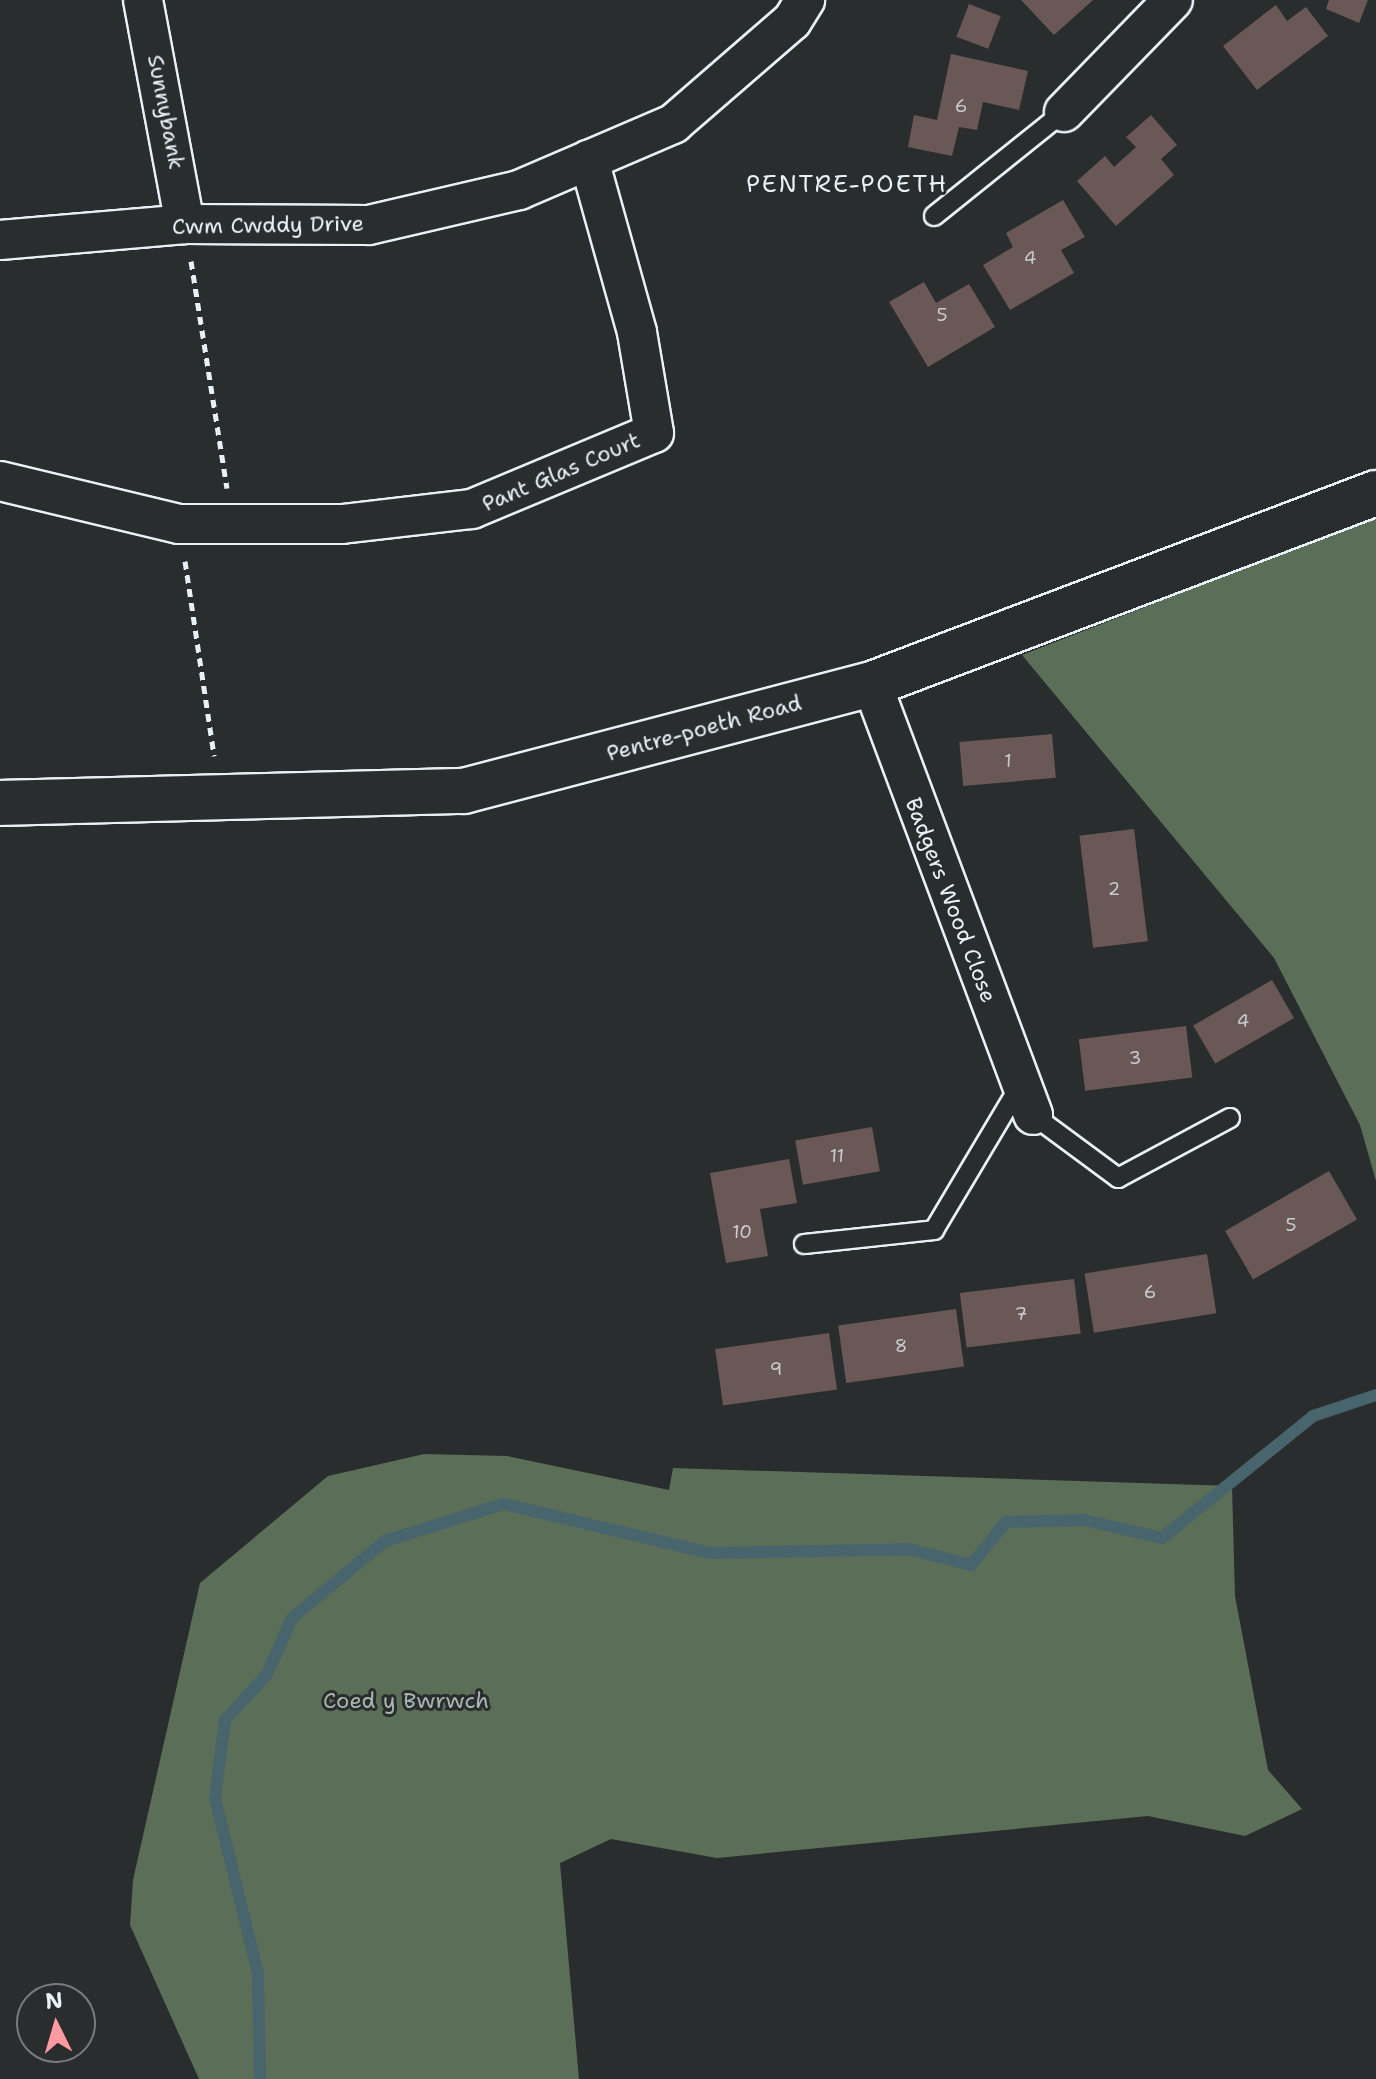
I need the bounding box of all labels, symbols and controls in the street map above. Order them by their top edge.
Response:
street label: Sunnybank [142,52,190,172]
house number: 6 [955,95,967,117]
district label: PENTRE-POETH [746,171,948,199]
street label: Cwm Cwddy Drive [172,210,364,240]
house number: 4 [1024,247,1036,269]
house number: 5 [936,304,948,326]
street label: Pant Glas Court [478,427,644,517]
street label: Pentre-poeth Road [604,689,804,767]
house number: 1 [1004,750,1012,772]
street label: Badgers Wood Close [900,794,1002,1006]
house number: 2 [1108,878,1120,900]
house number: 4 [1237,1010,1249,1032]
house number: 3 [1129,1047,1141,1069]
house number: 11 [830,1145,844,1167]
house number: 5 [1285,1214,1297,1236]
house number: 10 [732,1221,752,1243]
house number: 6 [1144,1281,1156,1303]
house number: 7 [1015,1303,1027,1325]
house number: 8 [895,1335,907,1357]
house number: 9 [770,1358,782,1380]
park label: Coed y Bwrwch [323,1688,489,1714]
north arrow [16,1983,96,2063]
text: N [44,1985,64,2016]

